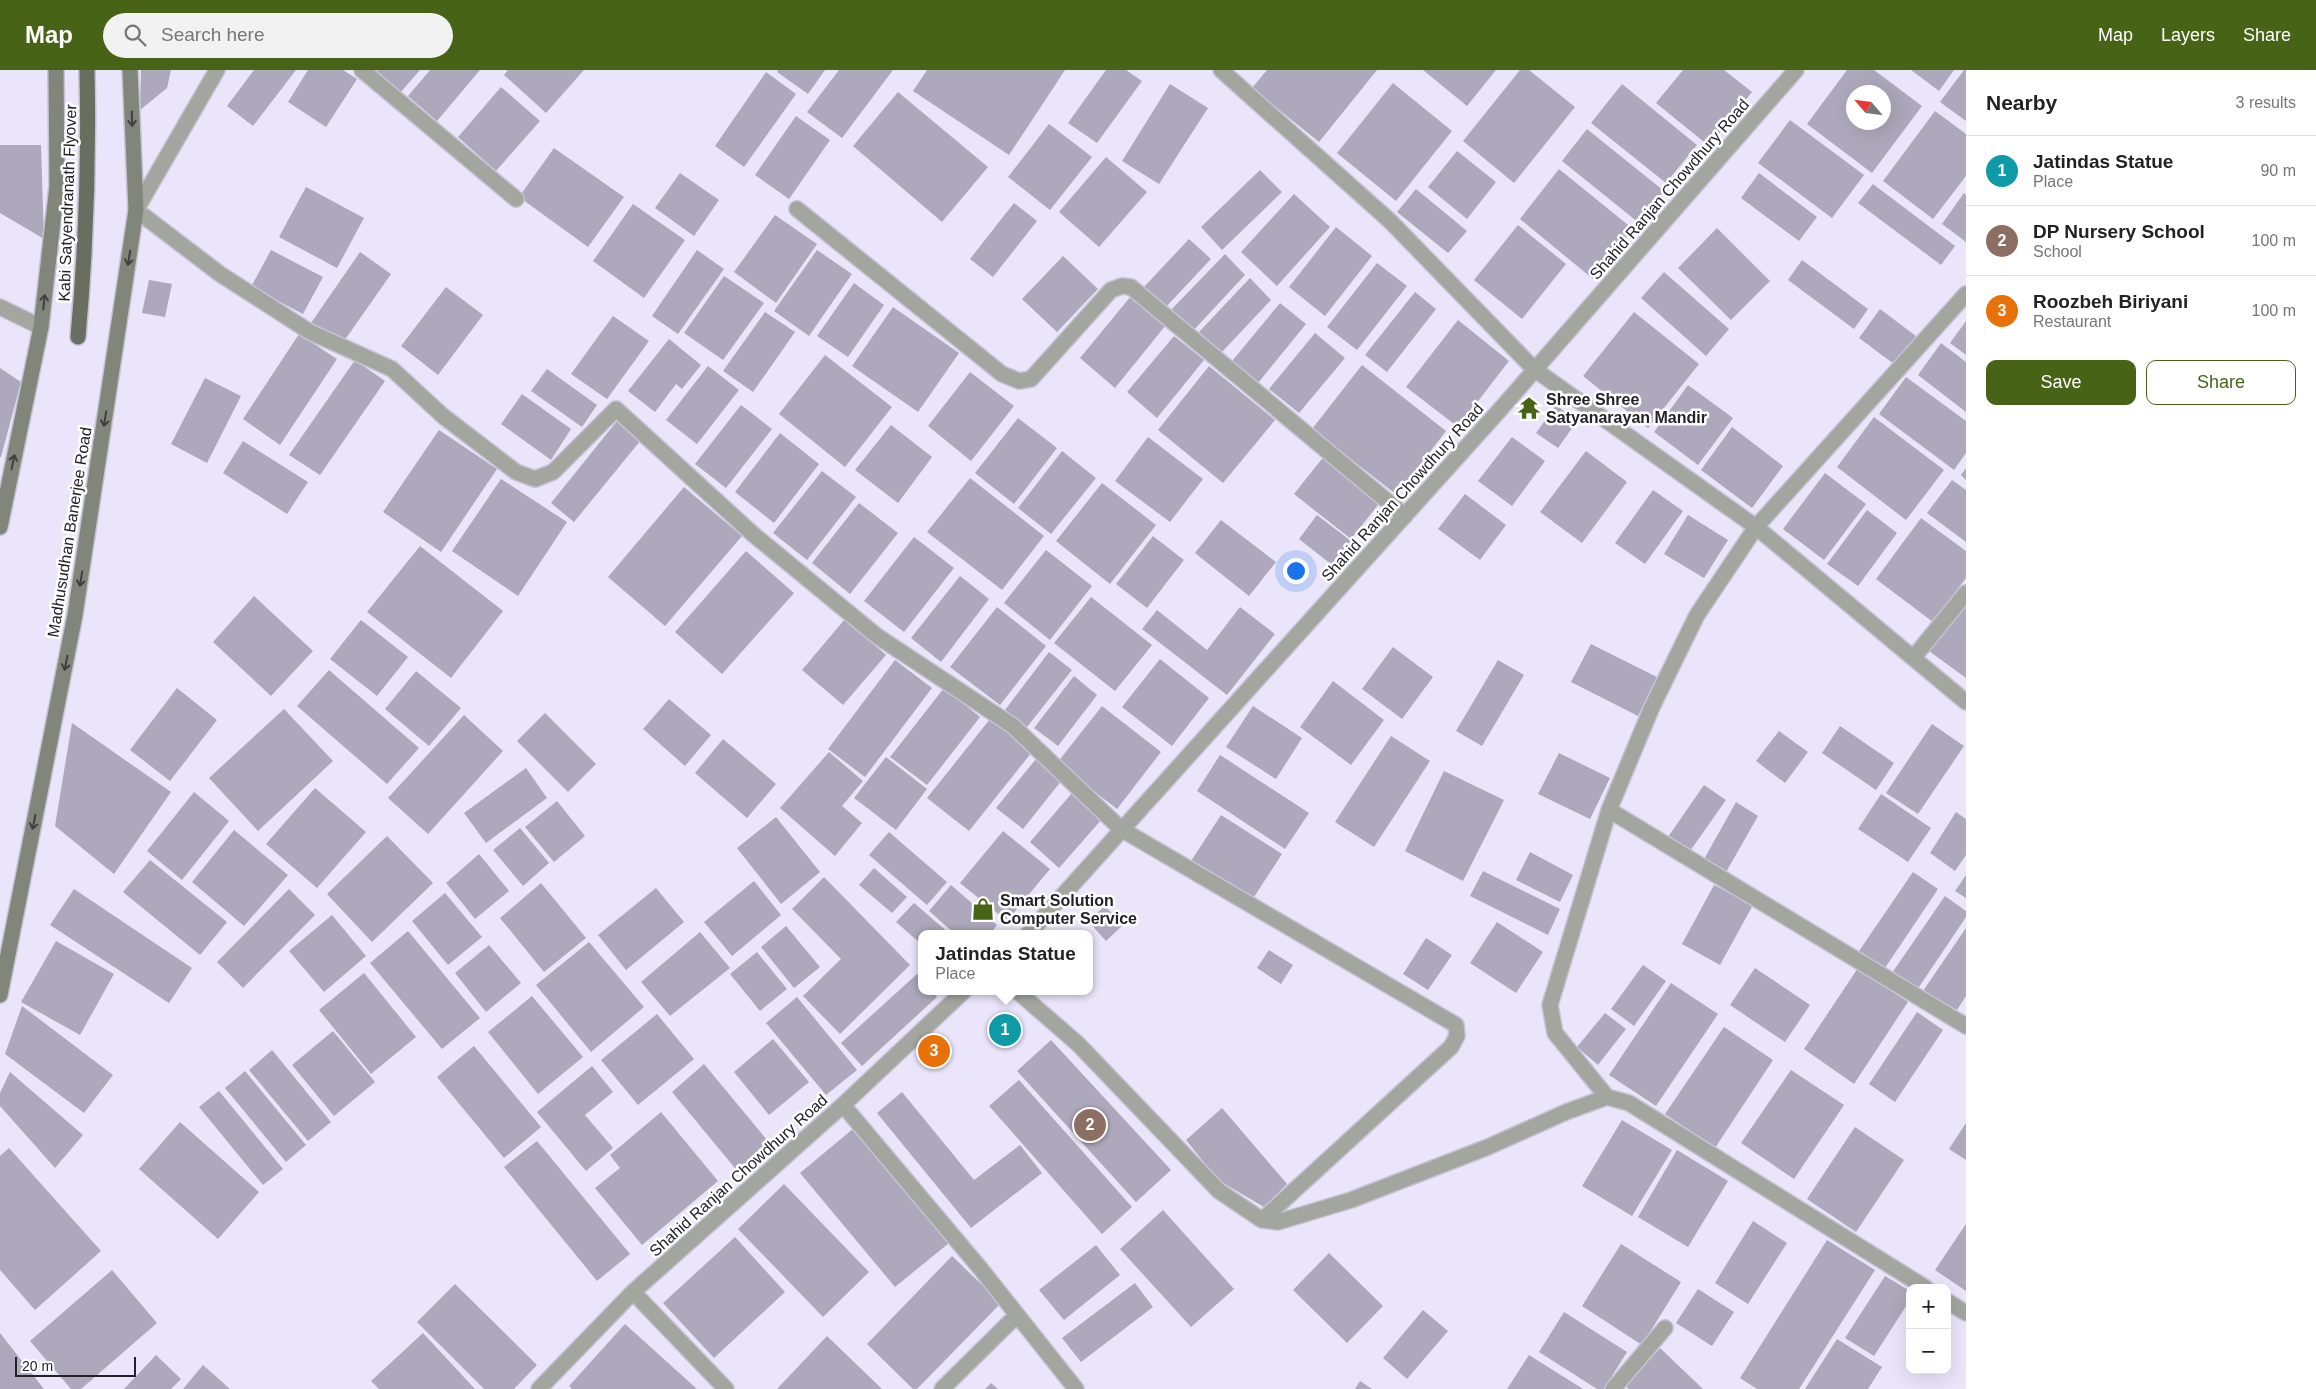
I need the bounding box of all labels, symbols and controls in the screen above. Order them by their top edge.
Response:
search box [103,13,453,58]
text: Map [25,21,73,48]
icon: search [121,21,149,49]
text: Search here [161,24,265,45]
text: Map [2098,25,2133,45]
text: Layers [2161,25,2215,45]
text: Share [2243,25,2291,45]
north arrow [1846,85,1891,130]
text: Nearby [1986,91,2057,114]
text: 3 results [2236,94,2296,111]
street label: Shahid Ranjan Chowdhury Road [1587,96,1752,283]
street label: Kabi Satyendranath Flyover [56,103,79,302]
one-way arrow [128,110,137,126]
text: Jatindas Statue [2033,151,2173,172]
text: 1 [1998,162,2006,179]
text: 90 m [2260,162,2296,179]
text: Place [2033,173,2073,190]
text: DP Nursery School [2033,221,2205,242]
text: 2 [1998,232,2006,249]
text: 100 m [2252,232,2296,249]
text: School [2033,243,2082,260]
one-way arrow [124,250,134,266]
text: Roozbeh Biriyani [2033,291,2188,312]
one-way arrow [39,295,49,311]
text: 3 [1998,302,2006,319]
text: 100 m [2252,302,2296,319]
text: Restaurant [2033,313,2111,330]
button: Save [1986,360,2136,405]
button: Share [2146,360,2296,405]
place label: Shree Shree Satyanarayan Mandir [1546,391,1707,426]
temple icon: Shree Shree Satyanarayan Mandir [1516,395,1542,421]
street label: Shahid Ranjan Chowdhury Road [1318,400,1487,585]
one-way arrow [100,410,110,426]
street label: Madhusudhan Banerjee Road [44,426,95,638]
one-way arrow [9,454,19,470]
your location [1283,558,1309,584]
one-way arrow [75,571,85,587]
one-way arrow [60,654,70,670]
one-way arrow [29,814,39,830]
place label: Smart Solution Computer Service [1000,892,1137,927]
shop icon: Smart Solution Computer Service [970,896,996,922]
popup [918,930,1093,995]
text: Jatindas Statue [935,943,1076,964]
text: Place [935,965,975,982]
pin: 1 [989,1011,1021,1049]
pin: 3 [918,1032,950,1070]
street label: Shahid Ranjan Chowdhury Road [646,1091,831,1260]
pin: 2 [1074,1106,1106,1144]
map controls [1906,1284,1951,1374]
button: + [1906,1284,1951,1329]
button: − [1906,1329,1951,1374]
scale bar [15,1354,136,1377]
text: 20 m [22,1358,53,1374]

